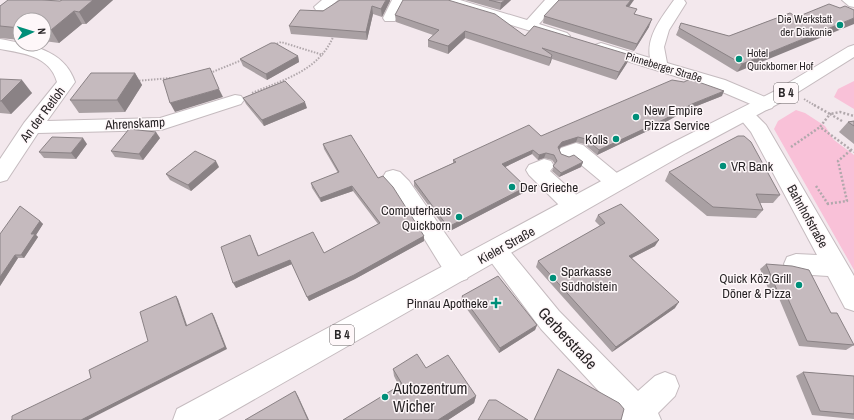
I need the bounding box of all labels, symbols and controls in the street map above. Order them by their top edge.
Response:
north arrow [12,12,52,52]
place label: Die Werkstatt der Diakonie [778,12,832,39]
marker: Die Werkstatt der Diakonie [835,20,845,30]
text: N [35,28,49,35]
place label: Hotel Quickborner Hof [747,46,814,73]
street label: Pinneberger Straße [624,49,704,85]
marker: Hotel Quickborner Hof [734,54,744,64]
street label: An der Retloh [15,83,69,146]
road number: B 4 [774,83,798,103]
place label: New Empire Pizza Service [644,102,710,134]
marker: New Empire Pizza Service [631,112,641,122]
street label: Ahrenskamp [104,113,165,134]
place label: Kolls [585,131,608,148]
marker: Kolls [611,134,621,144]
place label: VR Bank [731,158,774,175]
marker: VR Bank [718,161,728,171]
place label: Der Grieche [520,179,578,196]
marker: Der Grieche [507,182,517,192]
street label: Bahnhofstraße [783,182,832,251]
place label: Computerhaus Quickborn [381,202,451,234]
marker: Computerhaus Quickborn [454,212,464,222]
street label: Kieler Straße [475,223,538,268]
place label: Sparkasse Südholstein [561,263,617,295]
place label: Quick Köz Grill Döner & Pizza [719,270,791,302]
marker: Sparkasse Südholstein [548,273,558,283]
marker: Quick Köz Grill Döner & Pizza [794,280,804,290]
place label: Pinnau Apotheke [407,295,488,312]
marker: Pinnau Apotheke [491,298,501,308]
street label: Gerberstraße [533,302,603,374]
road number: B 4 [330,325,354,345]
place label: Autozentrum Wicher [392,377,467,417]
marker: Autozentrum Wicher [380,392,390,402]

